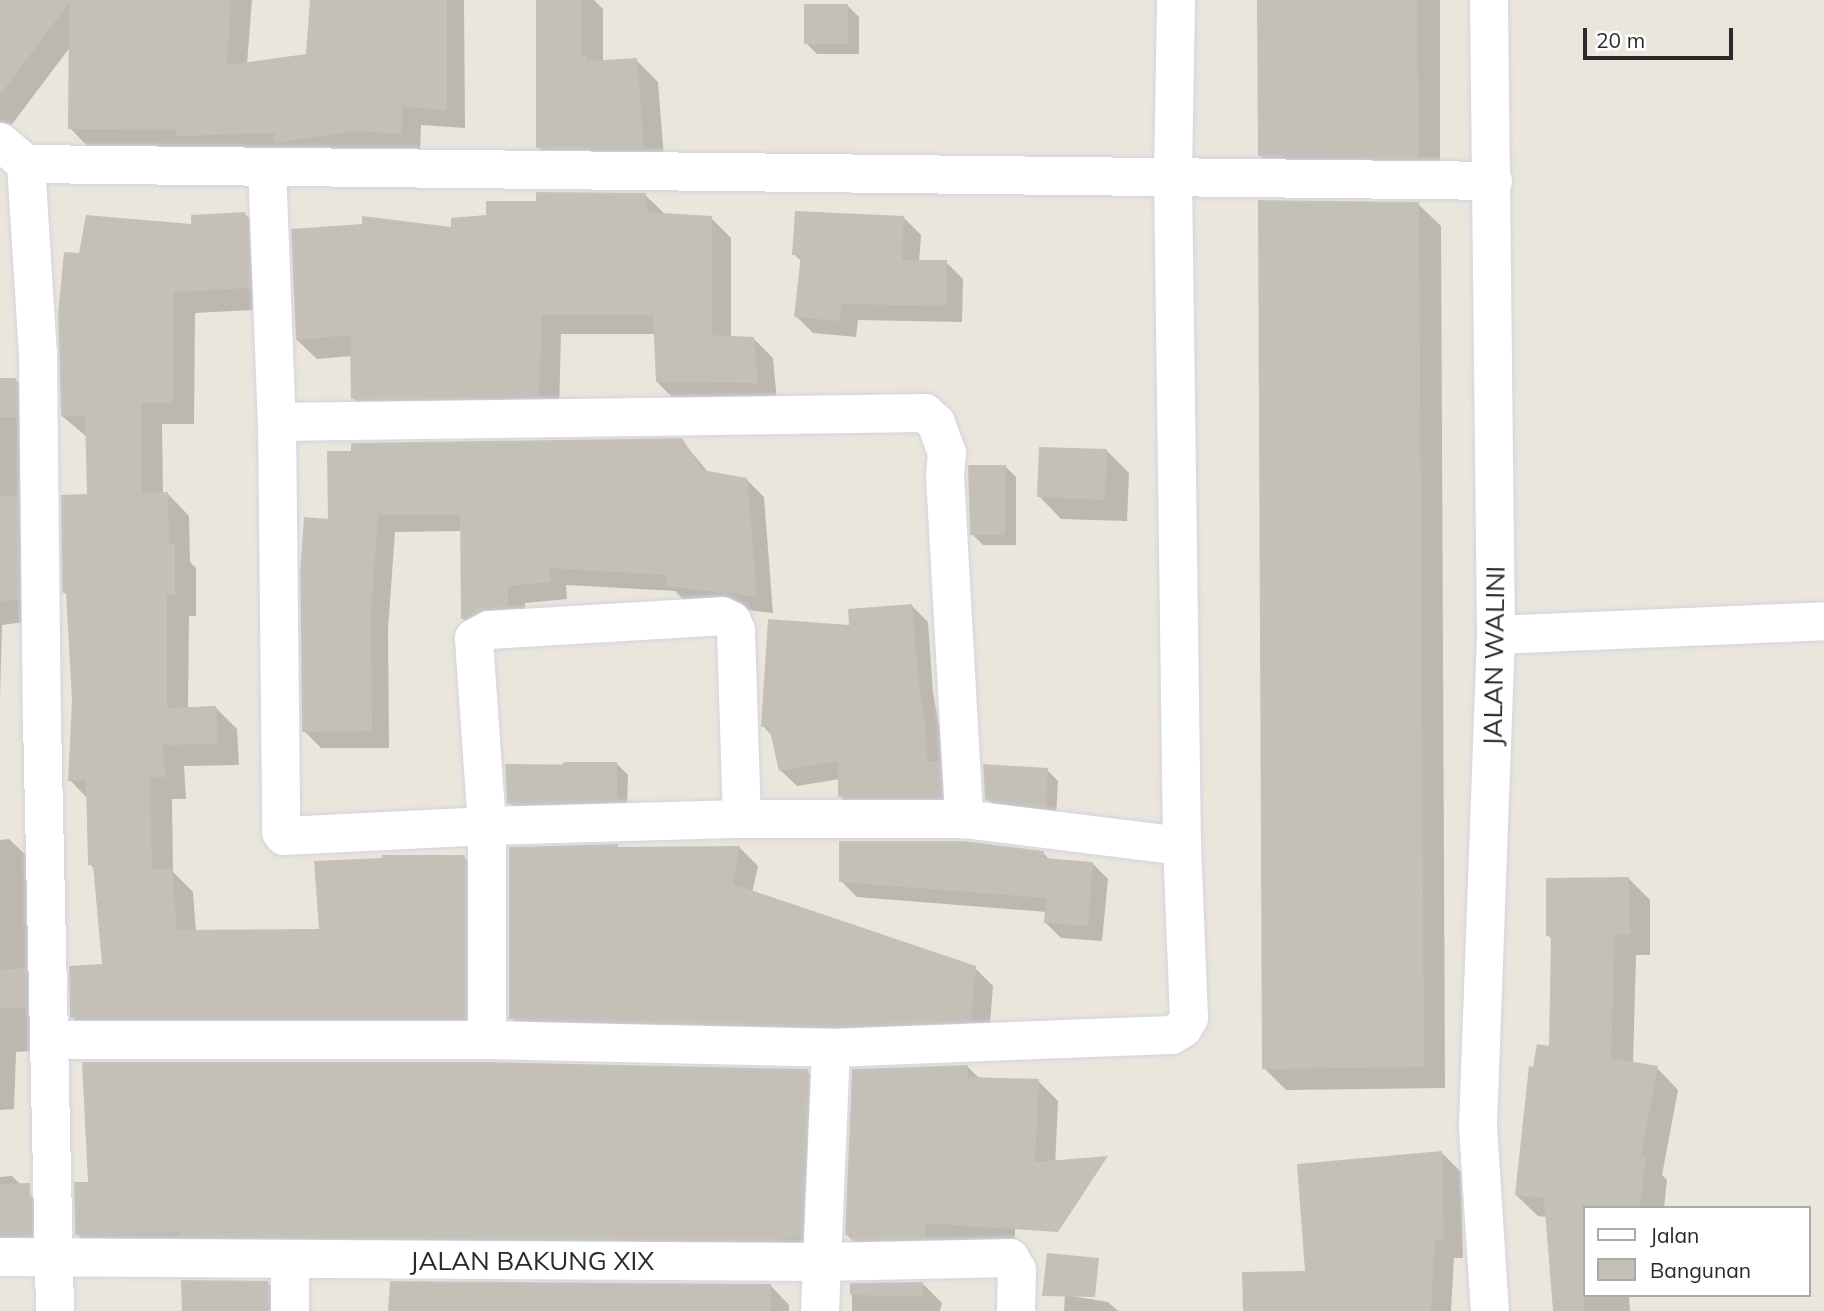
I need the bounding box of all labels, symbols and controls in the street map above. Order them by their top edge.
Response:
scale bar [1586,14,1736,58]
text: 20 m [1596,27,1645,53]
street label: JALAN WALINI [1477,566,1511,746]
legend [1582,1206,1810,1297]
text: Jalan [1650,1222,1699,1248]
street label: JALAN BAKUNG XIX [410,1245,654,1277]
text: Bangunan [1650,1257,1751,1283]

